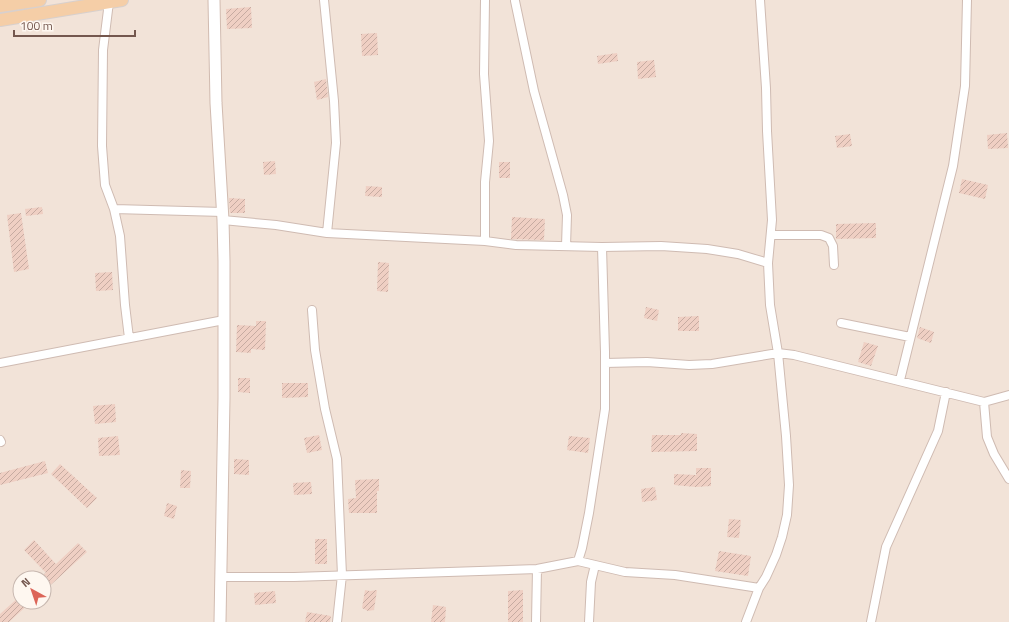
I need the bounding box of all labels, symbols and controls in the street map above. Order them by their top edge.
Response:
scale bar [14,12,135,38]
text: 100 m [20,16,53,35]
north arrow [12,570,52,610]
text: N [18,574,34,591]

